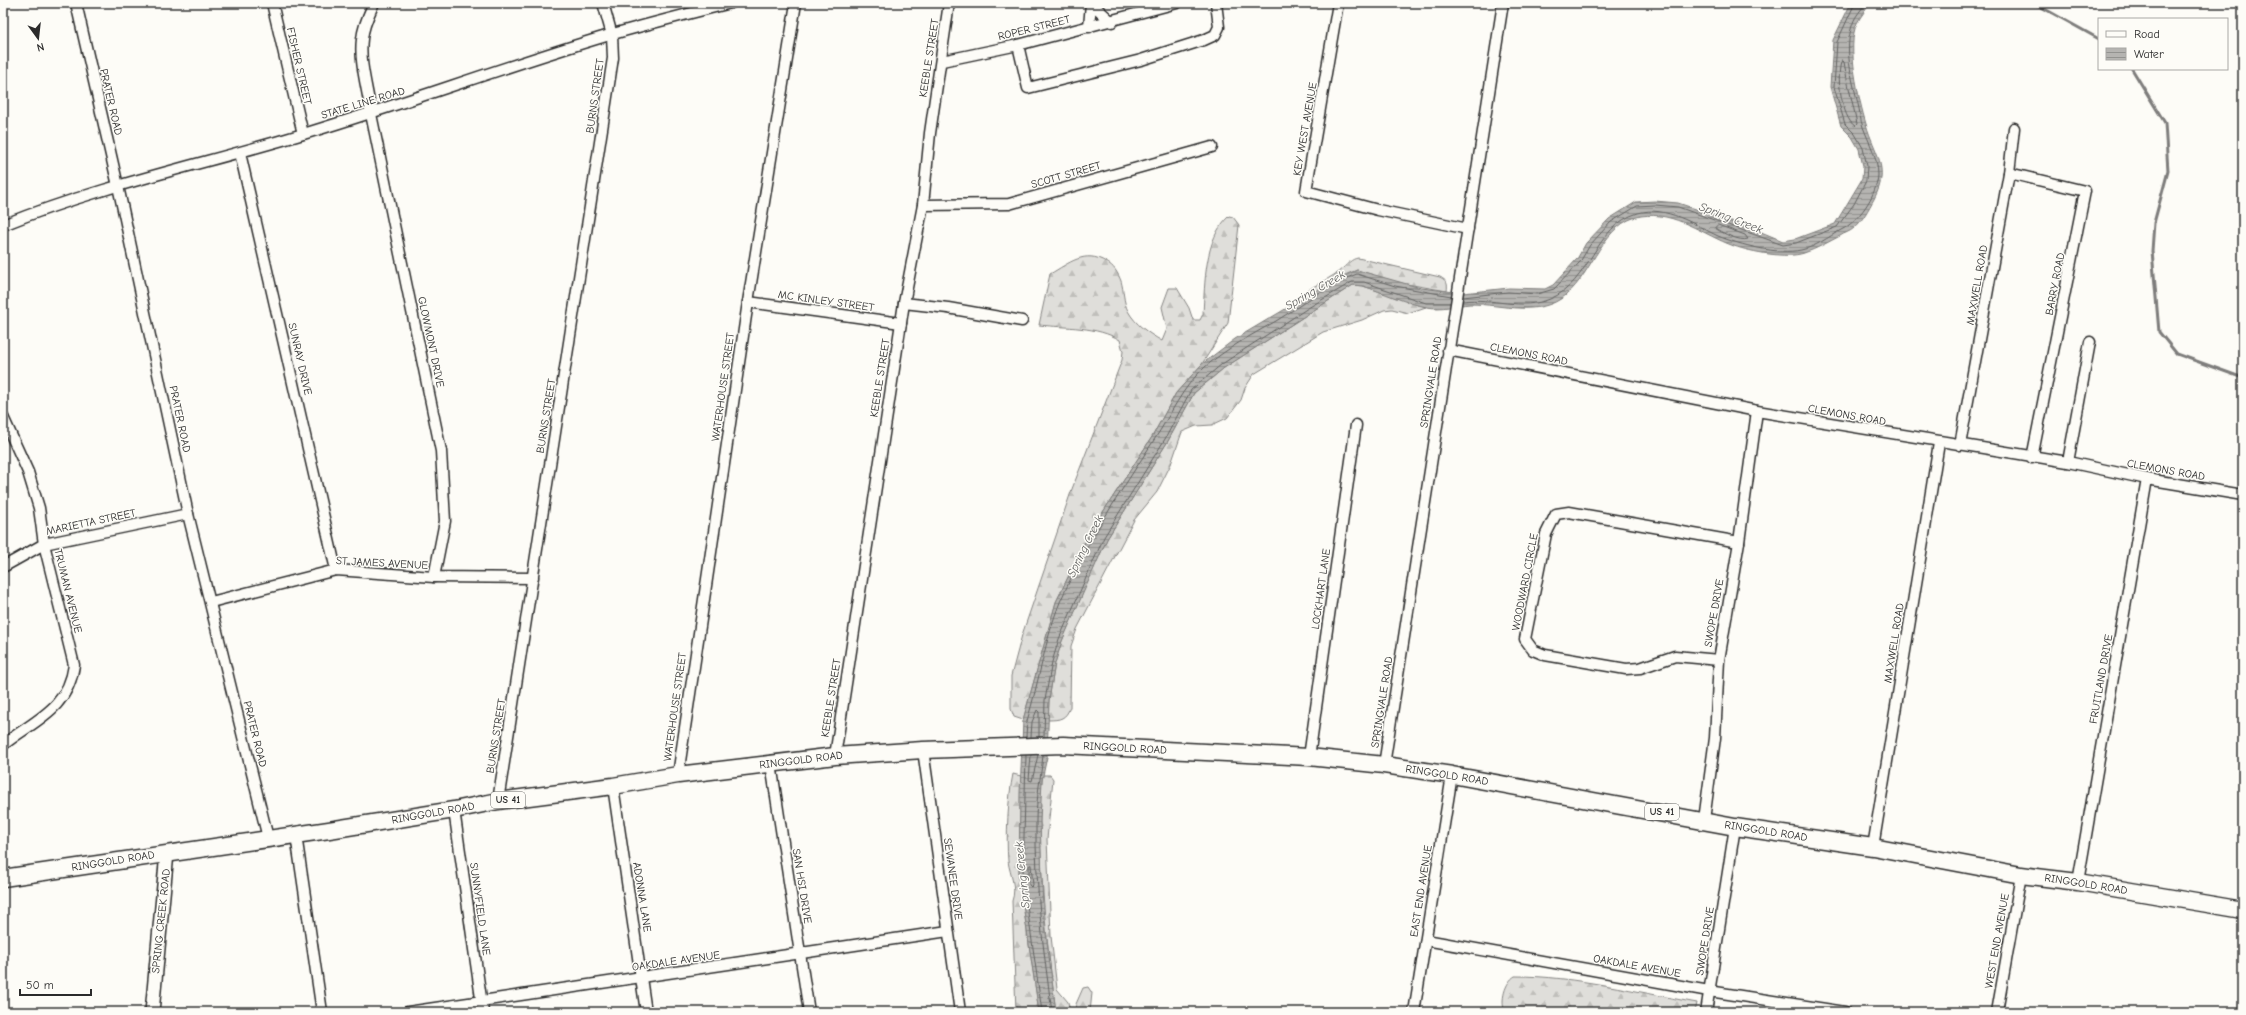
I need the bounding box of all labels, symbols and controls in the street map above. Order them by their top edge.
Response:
street label: ROPER STREET [997,13,1072,43]
north arrow [18,18,58,58]
street label: KEEBLE STREET [916,18,942,98]
legend [2098,18,2228,70]
street label: FISHER STREET [284,26,314,106]
text: Road [2134,27,2160,41]
text: N [35,40,46,54]
text: Water [2134,47,2164,61]
street label: BURNS STREET [583,58,607,134]
street label: PRATER ROAD [97,67,125,137]
street label: KEY WEST AVENUE [1290,81,1320,177]
street label: STATE LINE ROAD [320,84,406,122]
street label: SCOTT STREET [1030,159,1103,191]
water label: Spring Creek [1697,199,1765,237]
street label: MAXWELL ROAD [1964,244,1990,326]
street label: BARRY ROAD [2043,252,2067,316]
water label: Spring Creek [1282,267,1348,313]
street label: MC KINLEY STREET [777,288,875,314]
street label: GLOWMONT DRIVE [415,295,447,389]
street label: SUNRAY DRIVE [285,322,315,397]
street label: WATERHOUSE STREET [709,331,737,442]
street label: SPRINGVALE ROAD [1417,335,1445,429]
street label: KEEBLE STREET [867,338,893,418]
street label: CLEMONS ROAD [1489,340,1569,368]
street label: BURNS STREET [534,378,558,454]
street label: PRATER ROAD [167,384,193,454]
street label: CLEMONS ROAD [1807,402,1887,428]
street label: CLEMONS ROAD [2126,457,2206,483]
street label: MARIETTA STREET [45,506,137,538]
water label: Spring Creek [1064,513,1106,579]
street label: WOODWARD CIRCLE [1509,532,1541,632]
street label: TRUMAN AVENUE [51,548,85,635]
street label: LOCKHART LANE [1309,548,1333,630]
street label: ST JAMES AVENUE [336,554,429,572]
street label: SWOPE DRIVE [1702,578,1726,648]
street label: MAXWELL ROAD [1881,602,1907,684]
street label: FRUITLAND DRIVE [2087,633,2115,725]
street label: WATERHOUSE STREET [661,651,689,762]
street label: SPRINGVALE ROAD [1368,655,1396,749]
street label: KEEBLE STREET [818,658,844,738]
street label: BURNS STREET [484,698,508,774]
street label: PRATER ROAD [240,700,270,769]
street label: RINGGOLD ROAD [1083,739,1167,757]
street label: RINGGOLD ROAD [759,748,844,772]
street label: RINGGOLD ROAD [1405,762,1490,788]
road number: US 41 [491,792,525,808]
street label: RINGGOLD ROAD [391,799,476,827]
road number: US 41 [1645,804,1679,820]
street label: RINGGOLD ROAD [1724,818,1809,844]
street label: SEWANEE DRIVE [941,837,965,921]
water label: Spring Creek [1012,841,1032,909]
street label: EAST END AVENUE [1407,844,1435,938]
street label: RINGGOLD ROAD [71,848,156,874]
street label: SAN HSI DRIVE [790,848,814,925]
street label: ADONNA LANE [630,861,654,933]
street label: SUNNYFIELD LANE [467,862,493,957]
street label: SPRING CREEK ROAD [149,868,173,974]
street label: RINGGOLD ROAD [2044,871,2129,897]
street label: WEST END AVENUE [1982,892,2012,989]
street label: SWOPE DRIVE [1693,906,1717,976]
street label: OAKDALE AVENUE [631,948,721,974]
street label: OAKDALE AVENUE [1592,952,1682,980]
scale bar [20,971,91,997]
text: 50 m [26,978,54,992]

